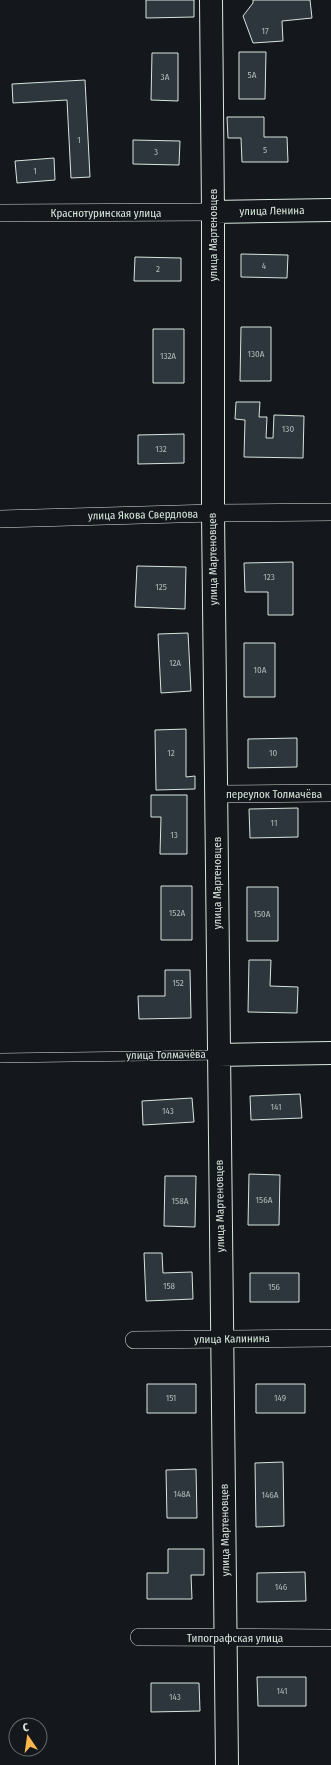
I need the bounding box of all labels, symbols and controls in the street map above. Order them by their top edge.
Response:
house number: 17 [261,26,269,36]
house number: 5А [248,70,257,80]
house number: 3А [161,72,170,82]
house number: 1 [77,135,81,145]
house number: 5 [263,145,267,155]
house number: 3 [154,147,158,157]
house number: 1 [33,166,37,176]
street label: улица Мартеновцев [207,189,220,281]
street label: улица Ленина [239,204,305,218]
street label: Краснотуринская улица [51,207,161,220]
house number: 4 [262,261,267,271]
house number: 2 [156,264,160,274]
house number: 130А [248,349,265,359]
house number: 132А [160,351,176,361]
house number: 130 [282,424,294,434]
house number: 132 [155,444,167,454]
street label: улица Якова Свердлова [88,508,198,522]
street label: улица Мартеновцев [206,513,220,605]
house number: 123 [263,572,275,582]
house number: 125 [155,582,167,592]
house number: 12А [169,658,181,668]
house number: 10А [254,665,267,675]
house number: 12 [167,748,175,758]
house number: 10 [269,748,277,758]
street label: переулок Толмачёва [226,788,322,801]
house number: 11 [271,818,277,828]
house number: 13 [170,830,178,840]
street label: улица Мартеновцев [211,837,224,929]
house number: 152А [169,908,185,918]
house number: 150А [253,909,271,919]
house number: 152 [172,978,184,988]
street label: улица Толмачёва [126,1048,206,1062]
house number: 141 [271,1102,281,1112]
house number: 143 [162,1106,174,1116]
street label: улица Мартеновцев [213,1160,227,1252]
house number: 156А [256,1195,273,1205]
house number: 158А [172,1196,189,1206]
house number: 158 [163,1281,176,1291]
house number: 156 [268,1282,281,1292]
street label: улица Калинина [194,1332,270,1346]
house number: 151 [166,1393,176,1403]
house number: 149 [274,1393,286,1403]
street label: улица Мартеновцев [218,1484,232,1576]
house number: 148А [173,1489,191,1499]
house number: 146А [261,1490,279,1500]
house number: 146 [275,1582,288,1592]
street label: Типографская улица [187,1632,283,1645]
house number: 141 [277,1686,287,1696]
house number: 143 [169,1692,181,1702]
north arrow [8,1717,48,1757]
text: С [22,1721,30,1735]

